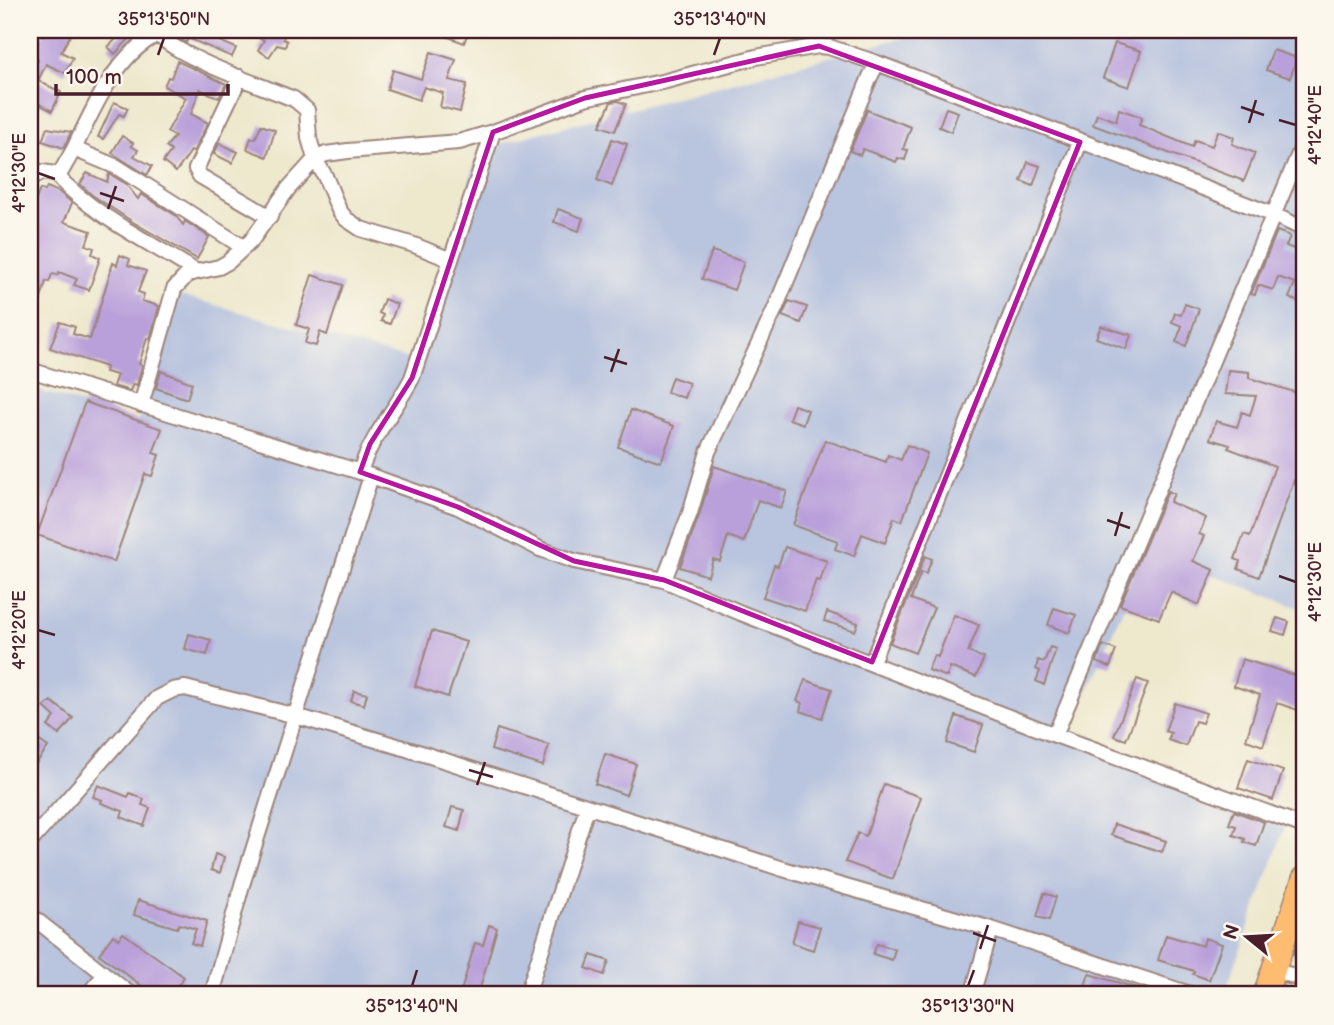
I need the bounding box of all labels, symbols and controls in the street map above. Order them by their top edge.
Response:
text: 35°13'50"N [118,9,210,30]
text: 35°13'40"N [673,9,767,30]
scale bar [56,52,228,96]
text: 100 m [66,65,122,90]
text: 4°12'40"E [1305,85,1326,165]
text: 4°12'30"E [9,133,30,213]
text: 4°12'30"E [1305,542,1326,622]
text: 4°12'20"E [9,590,30,670]
north arrow [1212,902,1282,972]
text: N [1219,922,1245,943]
text: 35°13'40"N [365,996,459,1017]
text: 35°13'30"N [921,996,1015,1017]

